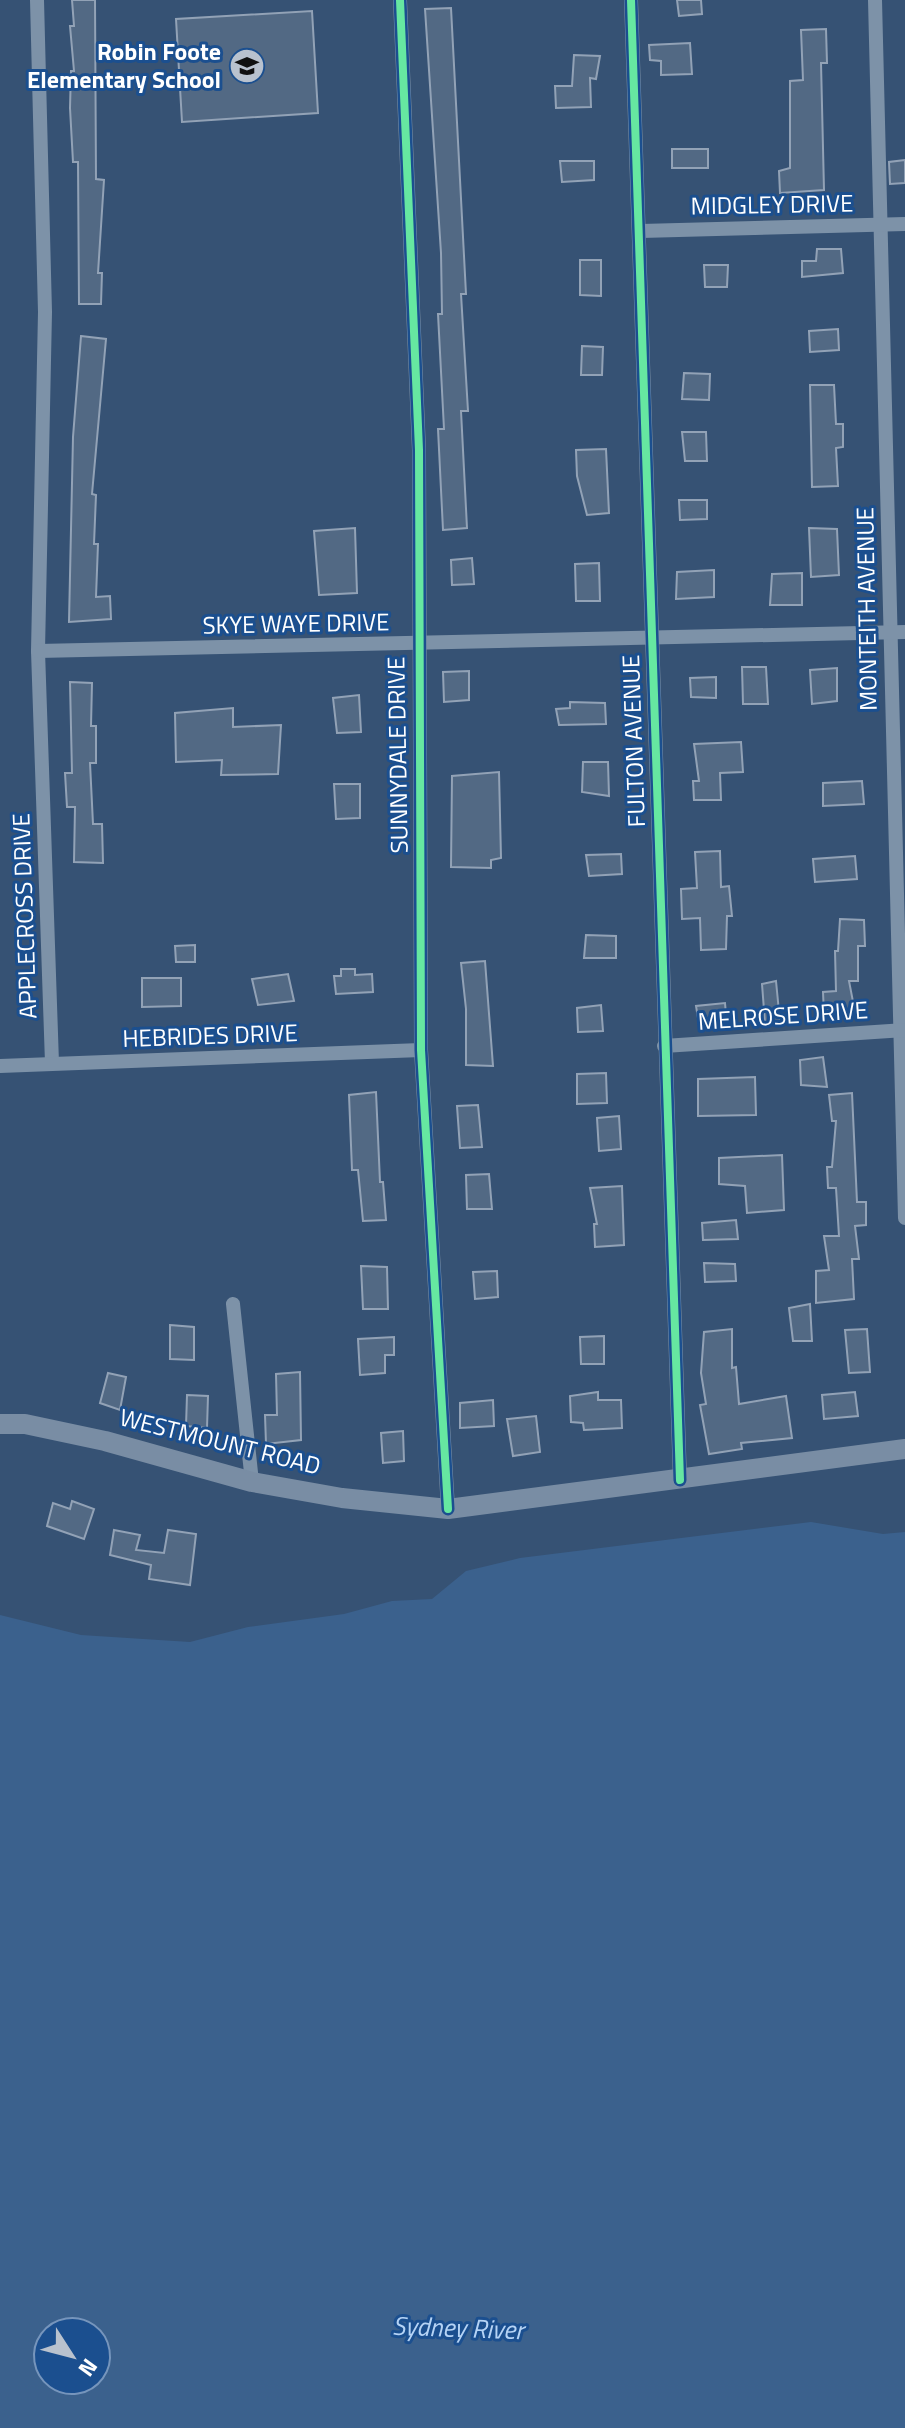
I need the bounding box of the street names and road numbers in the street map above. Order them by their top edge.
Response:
street label: MIDGLEY DRIVE [690,185,854,223]
street label: MONTEITH AVENUE [846,507,886,711]
street label: SKYE WAYE DRIVE [202,603,390,643]
street label: FULTON AVENUE [612,654,654,828]
street label: SUNNYDALE DRIVE [377,656,417,854]
street label: APPLECROSS DRIVE [2,813,46,1019]
street label: MELROSE DRIVE [697,991,869,1039]
street label: HEBRIDES DRIVE [122,1014,298,1056]
street label: WESTMOUNT ROAD [116,1399,324,1483]

